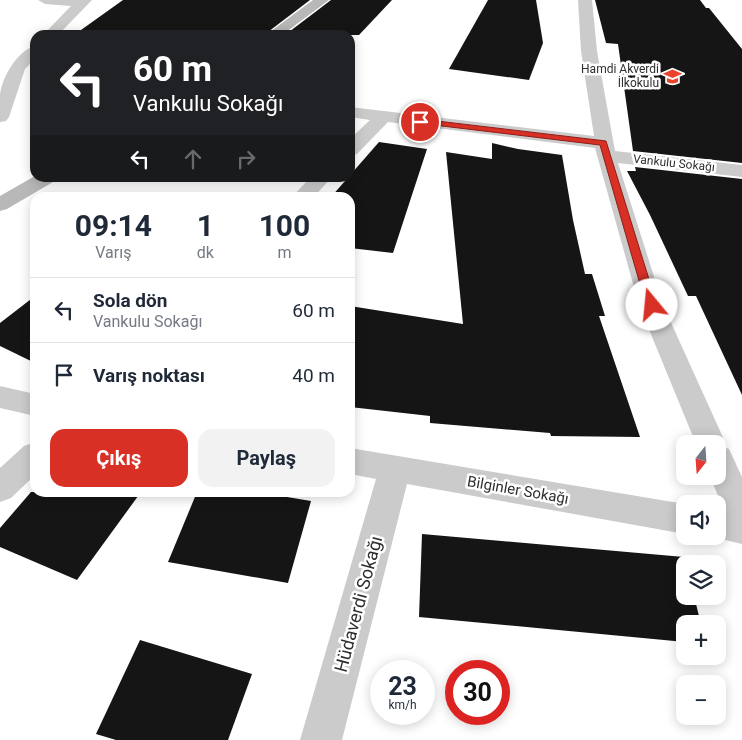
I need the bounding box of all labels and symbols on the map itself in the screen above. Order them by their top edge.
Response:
place label: Hamdi Akverdi İlkokulu [581,62,659,90]
school or university icon: Hamdi Akverdi İlkokulu [663,66,683,86]
pin [399,101,441,143]
street label: Vankulu Sokağı [632,152,716,174]
position arrow [625,278,677,330]
north arrow [676,435,726,485]
street label: Bilginler Sokağı [466,472,570,508]
street label: Hüdaverdi Sokağı [330,534,386,674]
speed limit sign: 30 [445,660,510,725]

